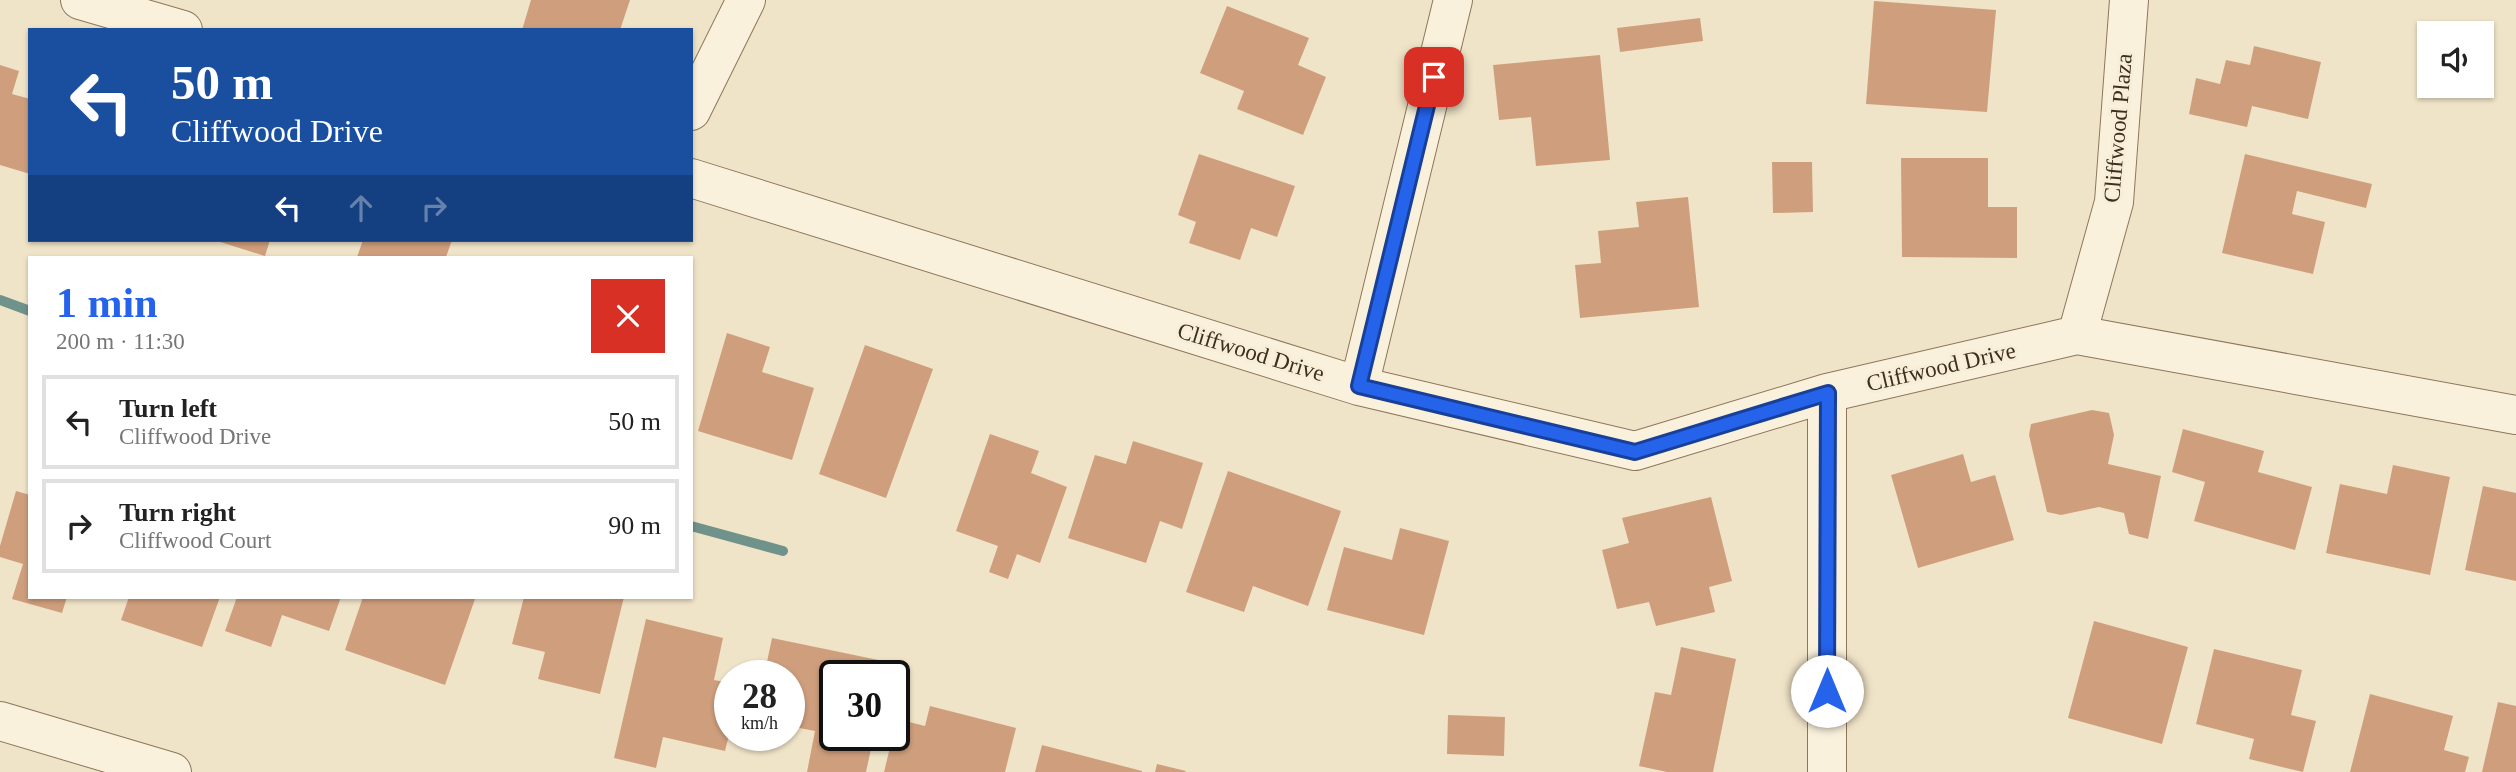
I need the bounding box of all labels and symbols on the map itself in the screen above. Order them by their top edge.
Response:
pin [1404,47,1464,107]
street label: Cliffwood Plaza [2099,52,2137,204]
street label: Cliffwood Drive [1175,318,1327,386]
street label: Cliffwood Drive [1864,338,2018,396]
position arrow [1790,654,1864,728]
speed limit sign: 30 [819,660,910,751]

